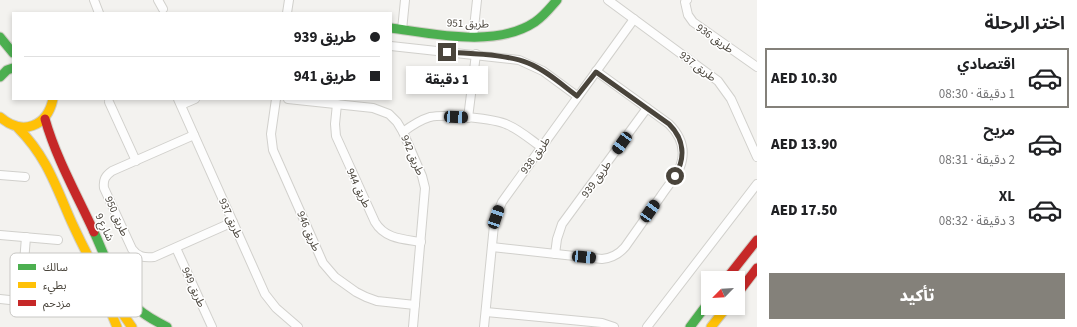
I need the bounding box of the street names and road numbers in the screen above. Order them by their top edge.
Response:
street label: طريق 951 [447,15,489,32]
street label: طريق 936 [693,20,736,57]
street label: طريق 937 [676,48,719,85]
street label: طريق 942 [397,133,428,178]
street label: طريق 938 [517,134,554,177]
street label: طريق 939 [578,158,615,201]
street label: طريق 944 [343,166,374,211]
street label: طريق 950 [101,194,132,239]
street label: طريق 937 [215,196,246,241]
street label: طريق 946 [293,209,324,254]
street label: شارع 9 [92,211,118,244]
street label: طريق 949 [178,265,209,310]

